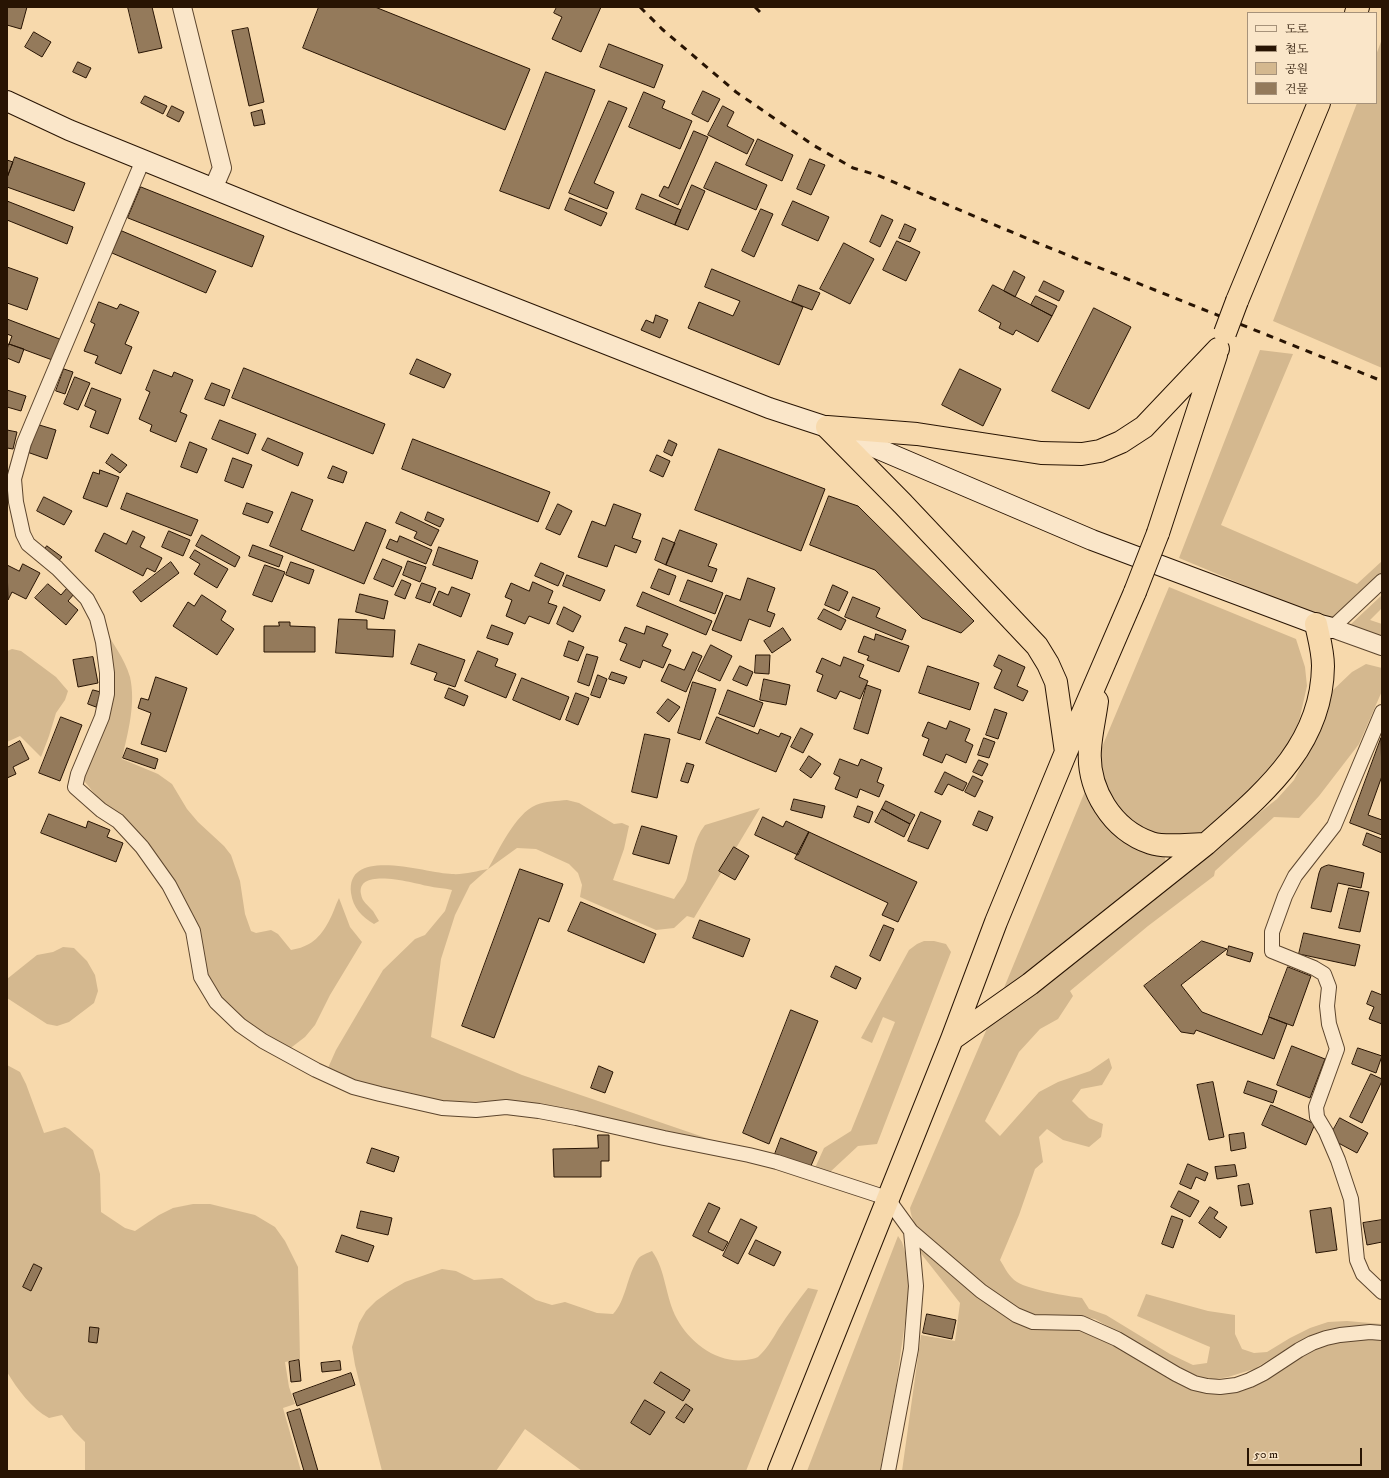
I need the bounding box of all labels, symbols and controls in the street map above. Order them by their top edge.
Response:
legend [1247,12,1377,104]
text: 도로 [1285,22,1308,37]
text: 철도 [1285,42,1308,57]
text: 공원 [1285,62,1308,77]
text: 건물 [1285,82,1308,97]
scale bar [1249,1440,1364,1466]
text: 50 m [1254,1447,1278,1462]

